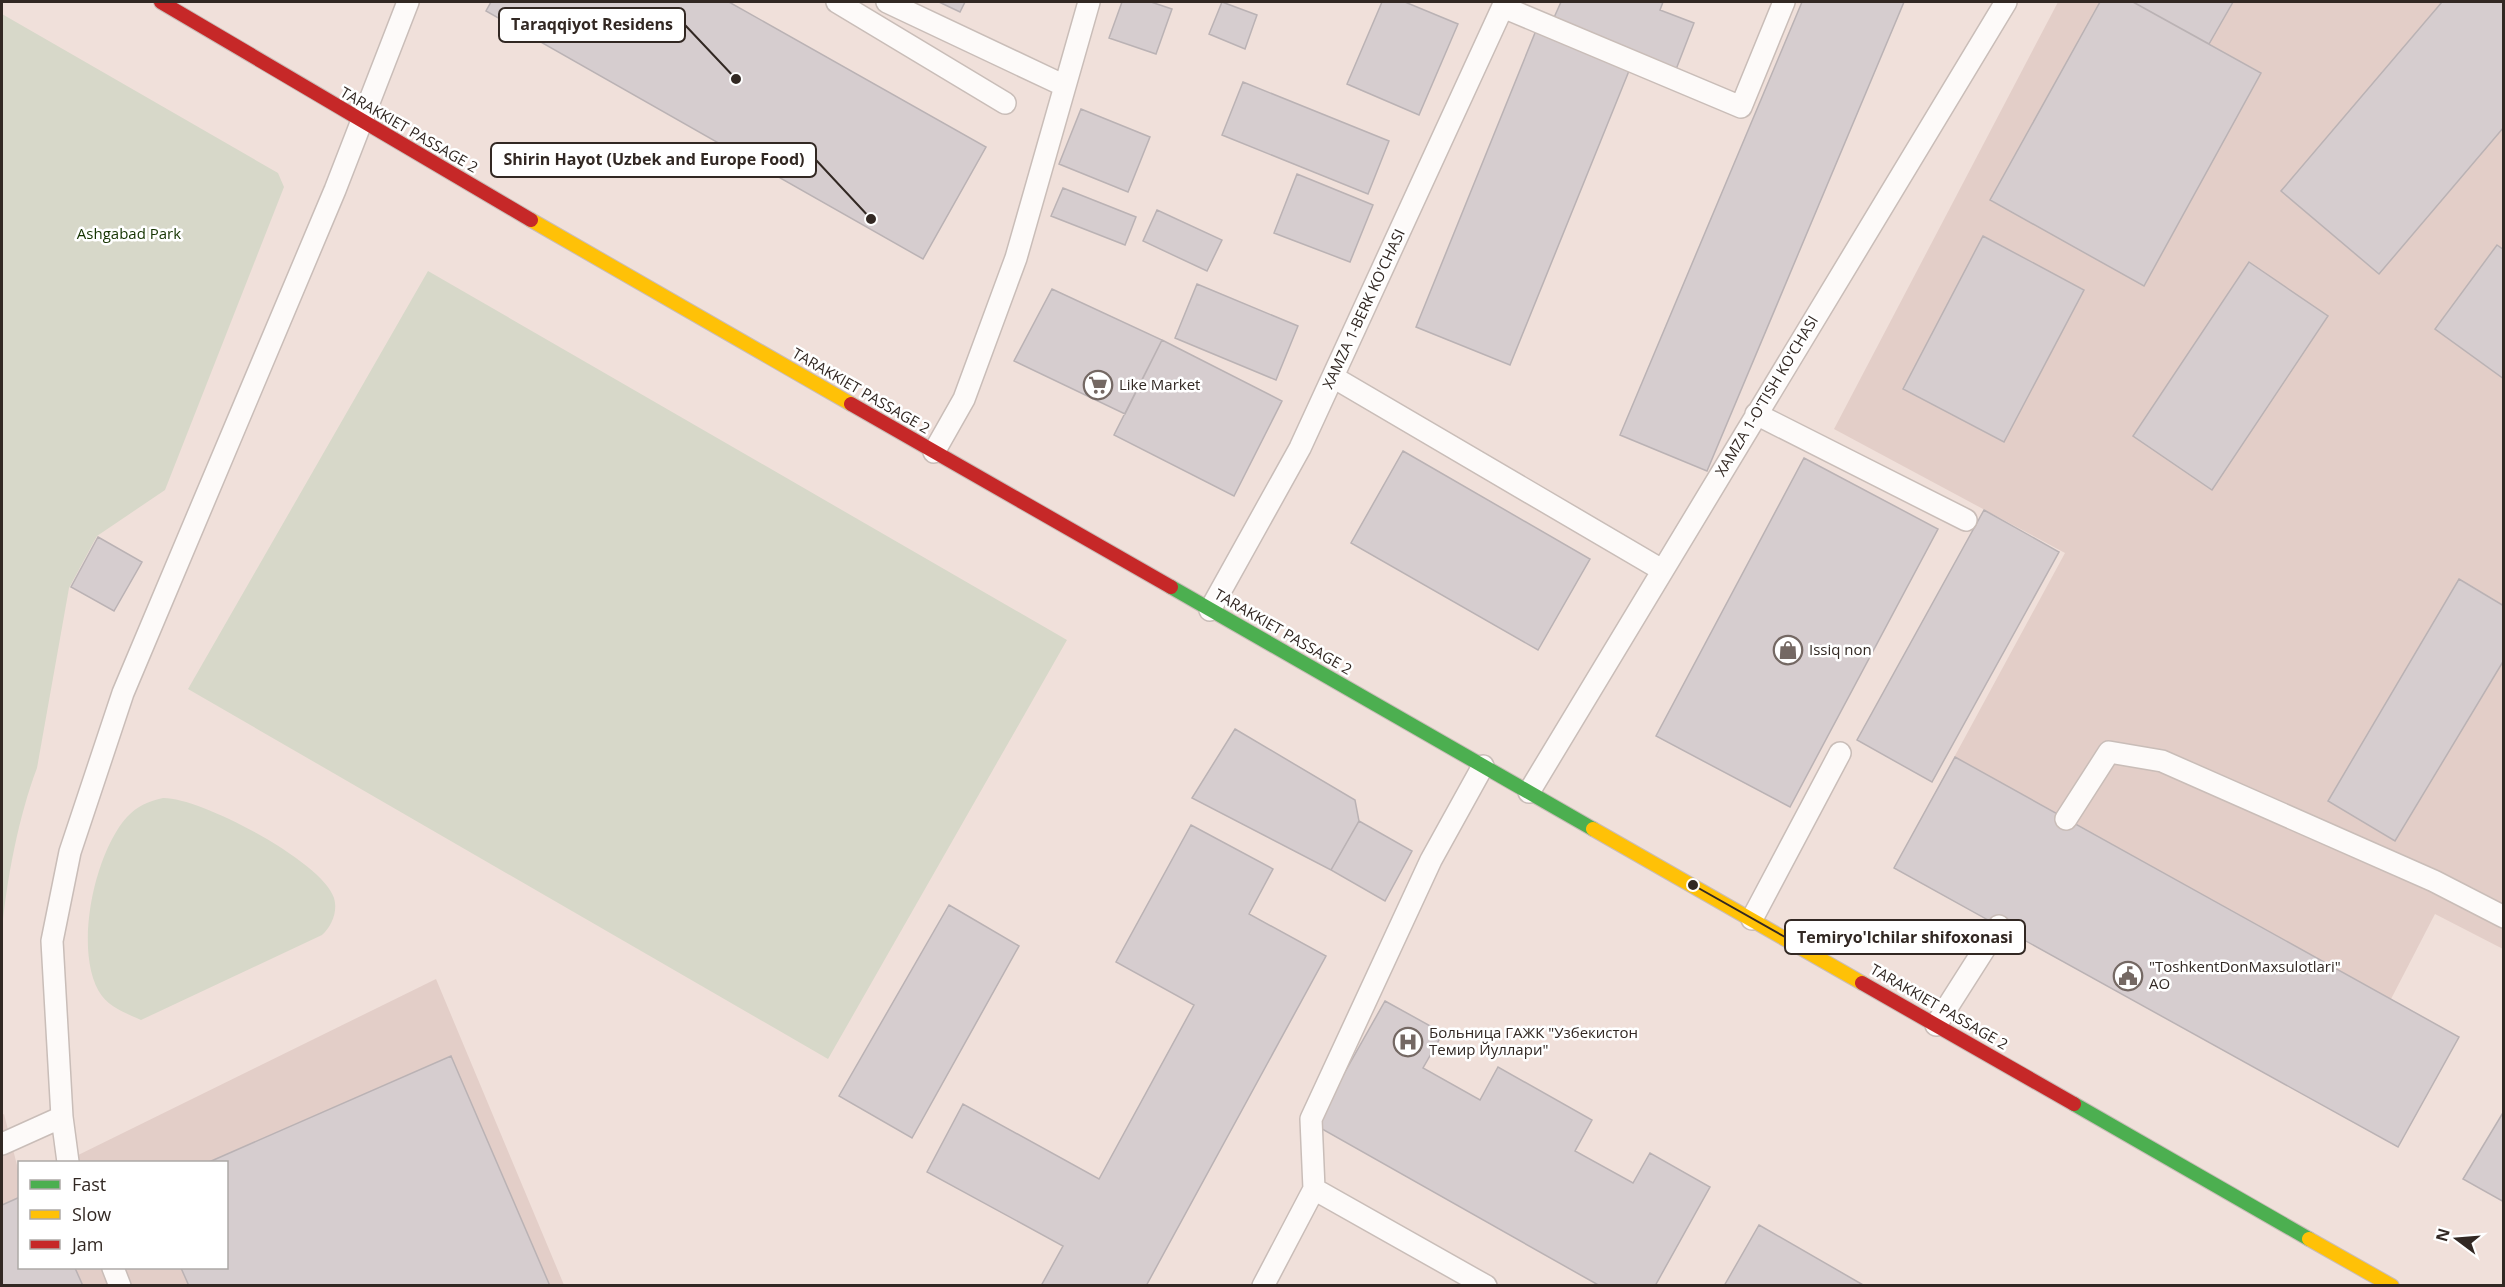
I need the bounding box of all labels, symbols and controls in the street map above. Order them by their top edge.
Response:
callout: Taraqqiyot Residens [499,8,685,42]
text: Taraqqiyot Residens [511,13,673,35]
street label: TARAKKIET PASSAGE 2 [337,82,482,177]
callout: Shirin Hayot (Uzbek and Europe Food) [491,143,816,177]
text: Shirin Hayot (Uzbek and Europe Food) [503,148,805,170]
park label: Ashgabad Park [77,223,181,243]
street label: XAMZA 1-BERK KO'CHASI [1317,226,1409,392]
street label: XAMZA 1-O'TISH KO'CHASI [1710,311,1822,480]
street label: TARAKKIET PASSAGE 2 [789,343,934,438]
supermarket icon: Like Market [1082,369,1114,401]
place label: Like Market [1119,374,1200,394]
street label: TARAKKIET PASSAGE 2 [1211,584,1356,679]
shop icon: Issiq non [1772,634,1804,666]
place label: Issiq non [1809,639,1872,659]
callout: Temiryo'lchilar shifoxonasi [1785,920,2025,954]
text: Temiryo'lchilar shifoxonasi [1797,926,2013,948]
place label: "ToshkentDonMaxsulotlari" AO [2149,956,2341,993]
street label: TARAKKIET PASSAGE 2 [1867,959,2012,1054]
public building icon: "ToshkentDonMaxsulotlari" AO [2112,960,2144,992]
place label: Больница ГАЖК "Узбекистон Темир Йуллари" [1429,1022,1638,1059]
hospital icon: Больница ГАЖК "Узбекистон Темир Йуллари" [1392,1026,1424,1058]
legend [18,1161,228,1269]
text: Fast [72,1172,106,1196]
text: Slow [72,1202,111,1226]
north arrow [2427,1209,2487,1269]
text: N [2430,1226,2455,1244]
text: Jam [70,1232,104,1256]

